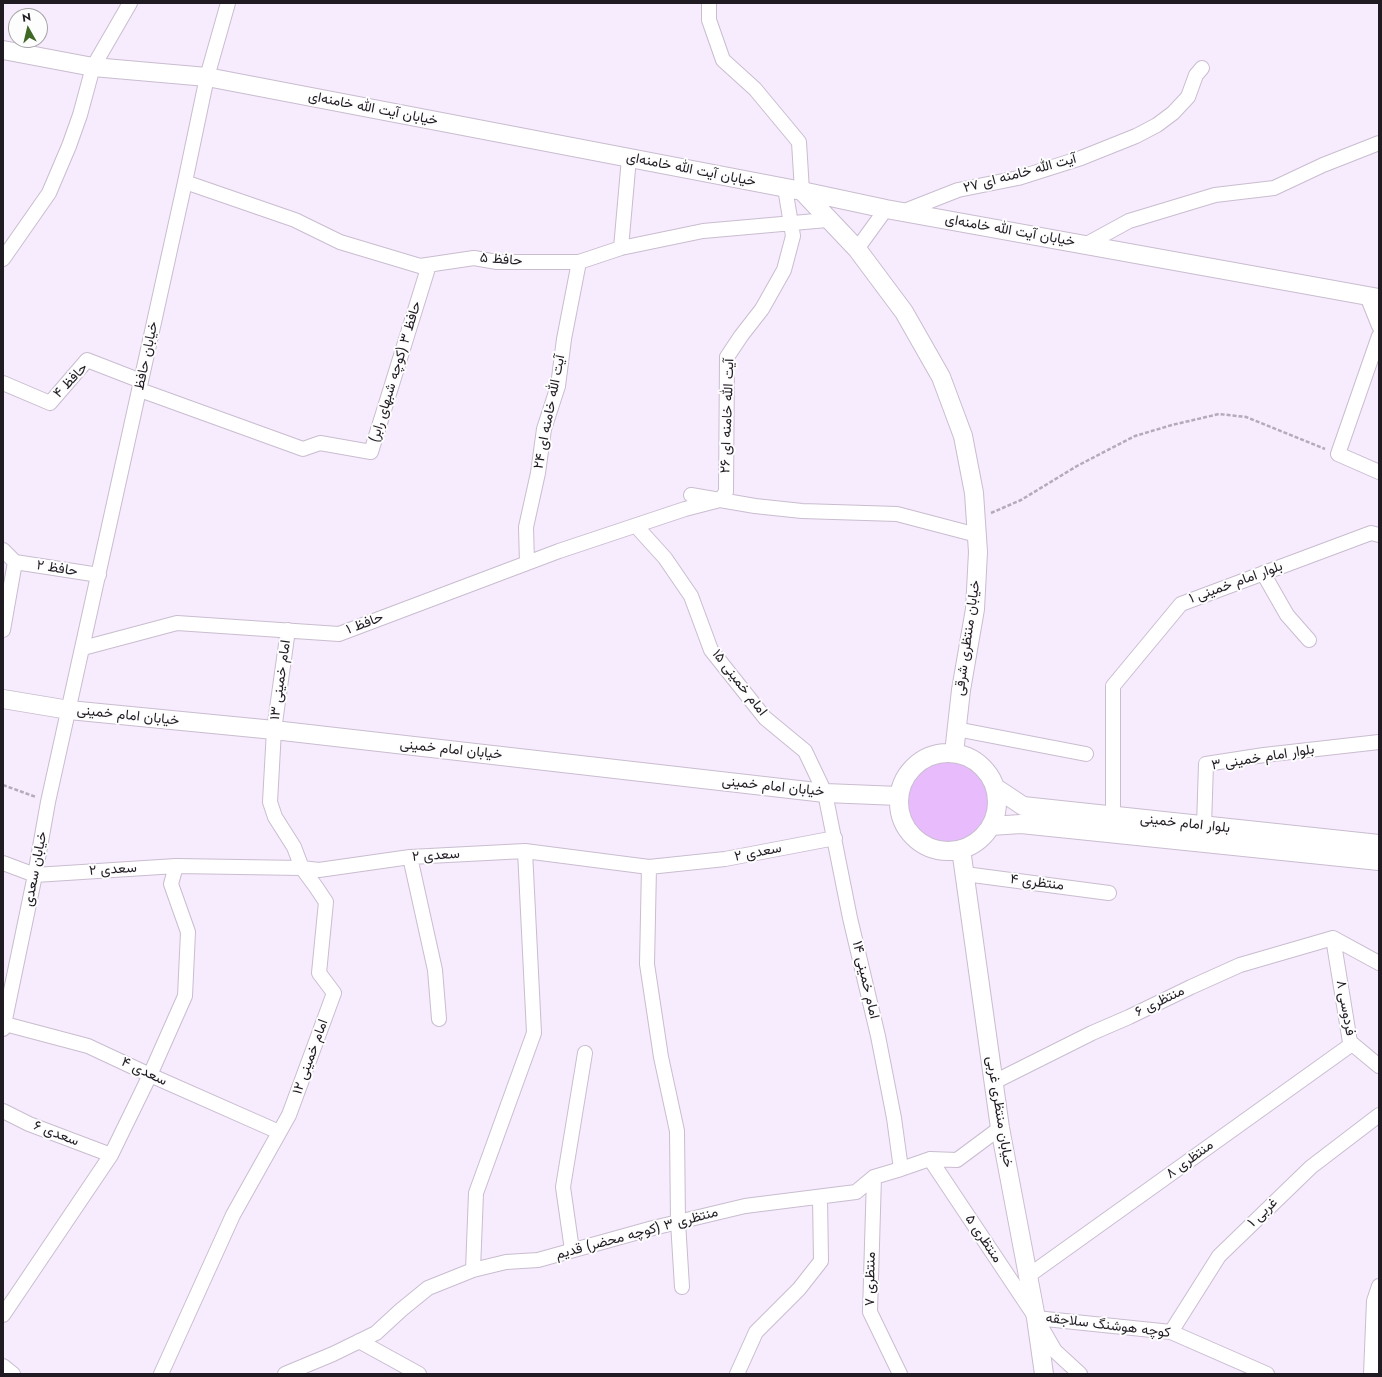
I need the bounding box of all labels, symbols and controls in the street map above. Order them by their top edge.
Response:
north arrow [8,8,48,48]
text: N [21,9,32,26]
street label: خیابان آیت الله خامنه‌ای [307,88,439,130]
street label: خیابان آیت الله خامنه‌ای [625,149,757,191]
street label: آیت الله خامنه ای ۲۷ [962,151,1078,197]
street label: خیابان آیت الله خامنه‌ای [944,211,1076,251]
street label: حافظ ۵ [479,250,523,270]
street label: حافظ ۳ (کوچه شبهای رابر) [366,299,426,445]
street label: خیابان حافظ [132,320,162,392]
street label: آیت الله خامنه ای ۲۴ [531,353,569,471]
street label: آیت الله خامنه ای ۲۶ [718,358,738,474]
street label: حافظ ۴ [50,360,92,402]
street label: حافظ ۲ [35,557,79,581]
street label: بلوار امام خمینی ۱ [1187,558,1285,608]
street label: خیابان منتظری شرقی [952,579,984,697]
street label: حافظ ۱ [344,609,386,639]
street label: امام خمینی ۱۳ [267,639,295,721]
street label: امام خمینی ۱۵ [708,646,770,720]
street label: خیابان امام خمینی [76,702,180,730]
street label: خیابان امام خمینی [399,736,503,764]
street label: بلوار امام خمینی ۳ [1210,742,1316,774]
street label: خیابان امام خمینی [721,773,825,801]
street label: بلوار امام خمینی [1139,811,1231,837]
street label: خیابان سعدی [21,830,51,908]
street label: سعدی ۲ [733,840,783,866]
street label: سعدی ۲ [412,846,460,866]
street label: سعدی ۲ [89,860,137,880]
street label: منتظری ۴ [1009,871,1065,895]
street label: امام خمینی ۱۴ [848,939,882,1021]
street label: فردوسی ۸ [1332,979,1358,1037]
street label: منتظری ۶ [1133,983,1187,1021]
street label: امام خمینی ۱۲ [290,1017,332,1097]
street label: سعدی ۴ [118,1054,170,1090]
street label: خیابان منتظری غربی [982,1055,1016,1169]
street label: سعدی ۶ [31,1118,81,1150]
street label: منتظری ۸ [1163,1137,1217,1183]
street label: غربی ۱ [1245,1195,1281,1231]
street label: منتظری ۳ (کوچه محضر) قدیم [554,1204,720,1264]
street label: منتظری ۵ [961,1212,1005,1266]
street label: منتظری ۷ [862,1252,880,1306]
street label: کوچه هوشنگ سلاجقه [1045,1310,1171,1342]

